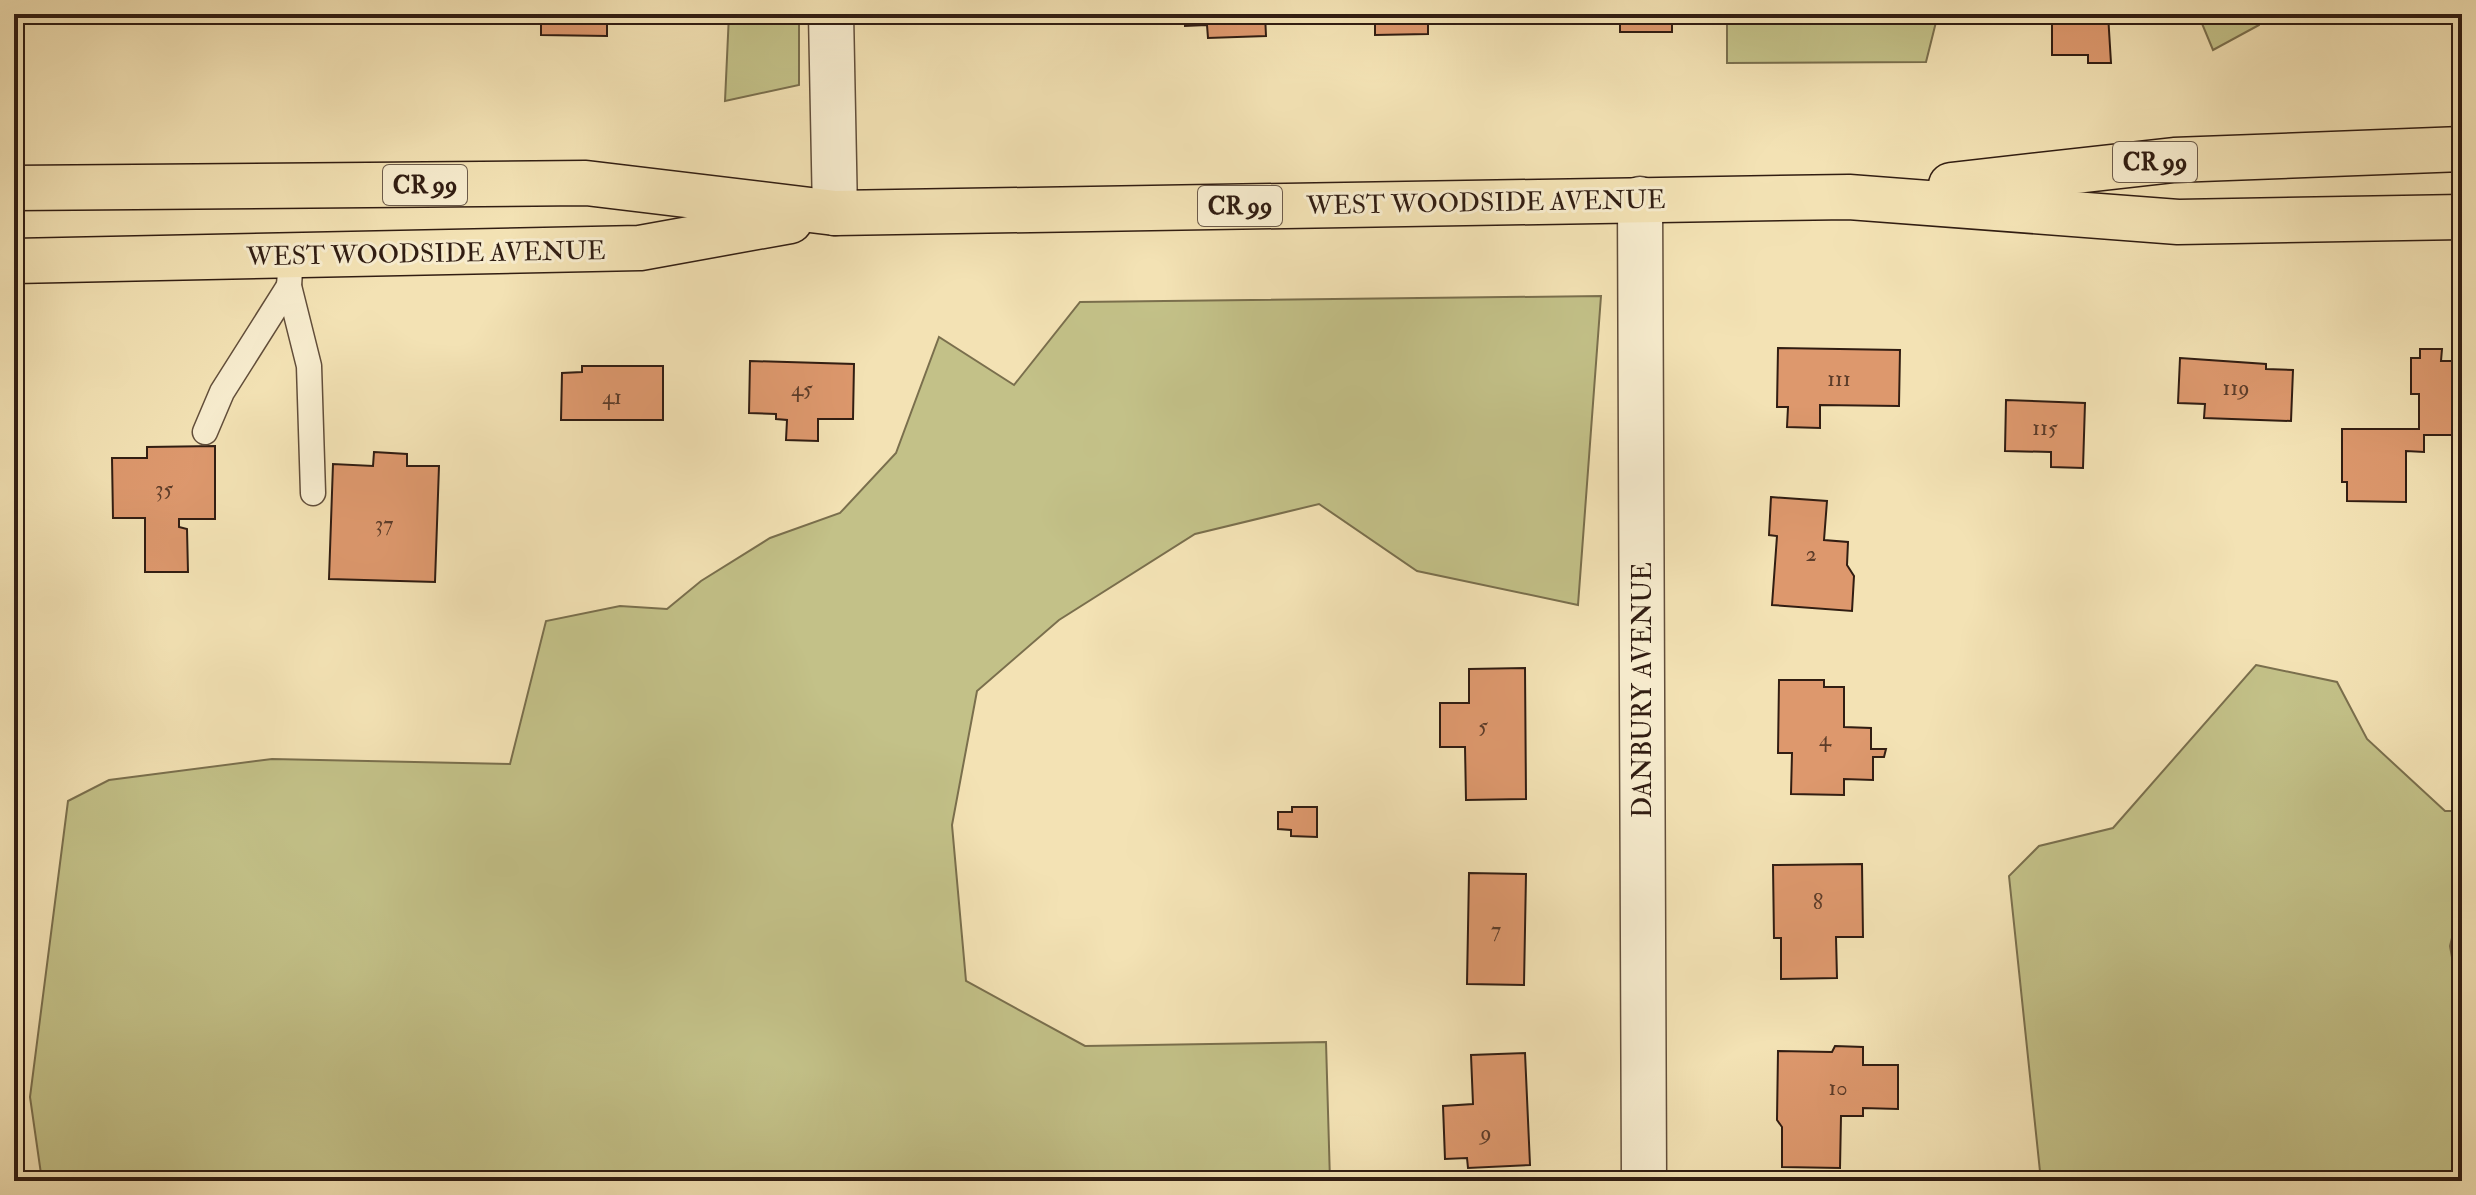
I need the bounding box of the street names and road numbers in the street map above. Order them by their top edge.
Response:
road number: CR 99 [2113,142,2197,182]
road number: CR 99 [383,165,467,205]
street label: WEST WOODSIDE AVENUE [1305,184,1666,222]
road number: CR 99 [1198,186,1282,226]
street label: WEST WOODSIDE AVENUE [245,235,606,273]
street label: DANBURY AVENUE [1627,562,1659,818]

